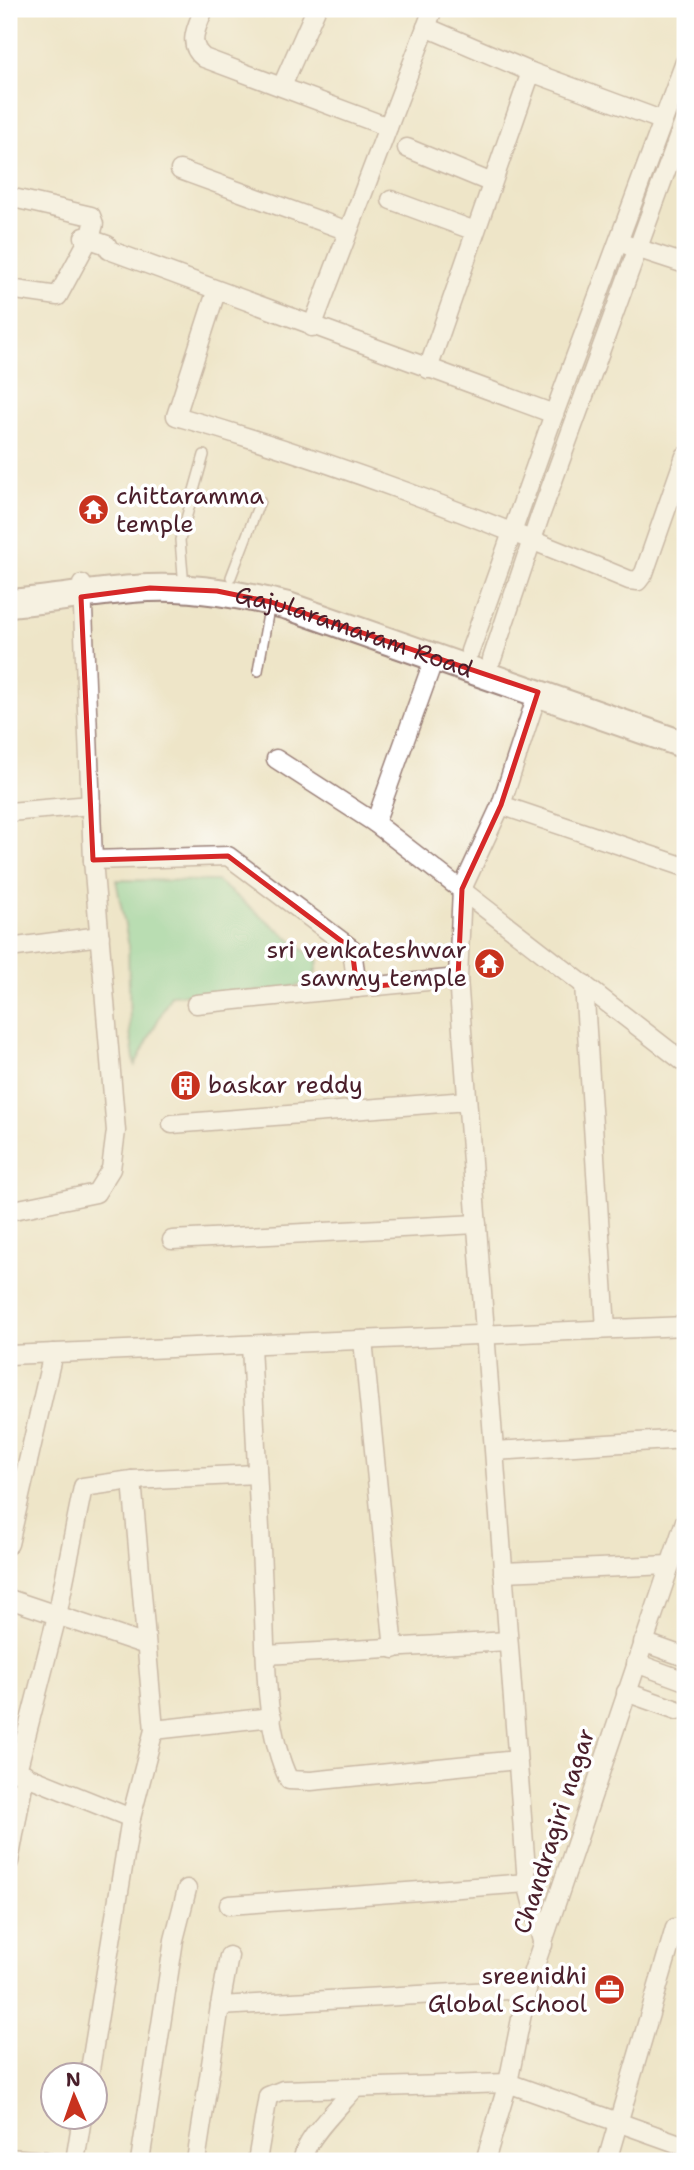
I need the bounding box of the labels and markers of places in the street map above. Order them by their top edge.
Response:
place label: chittaramma temple [116,480,264,540]
temple icon: chittaramma temple [76,493,110,527]
place label: sri venkateshwar sawmy temple [267,934,467,994]
temple icon: sri venkateshwar sawmy temple [473,947,507,981]
building icon: baskar reddy [168,1068,202,1102]
place label: baskar reddy [208,1069,363,1101]
place label: sreenidhi Global School [428,1960,588,2020]
office icon: sreenidhi Global School [593,1973,627,2007]

